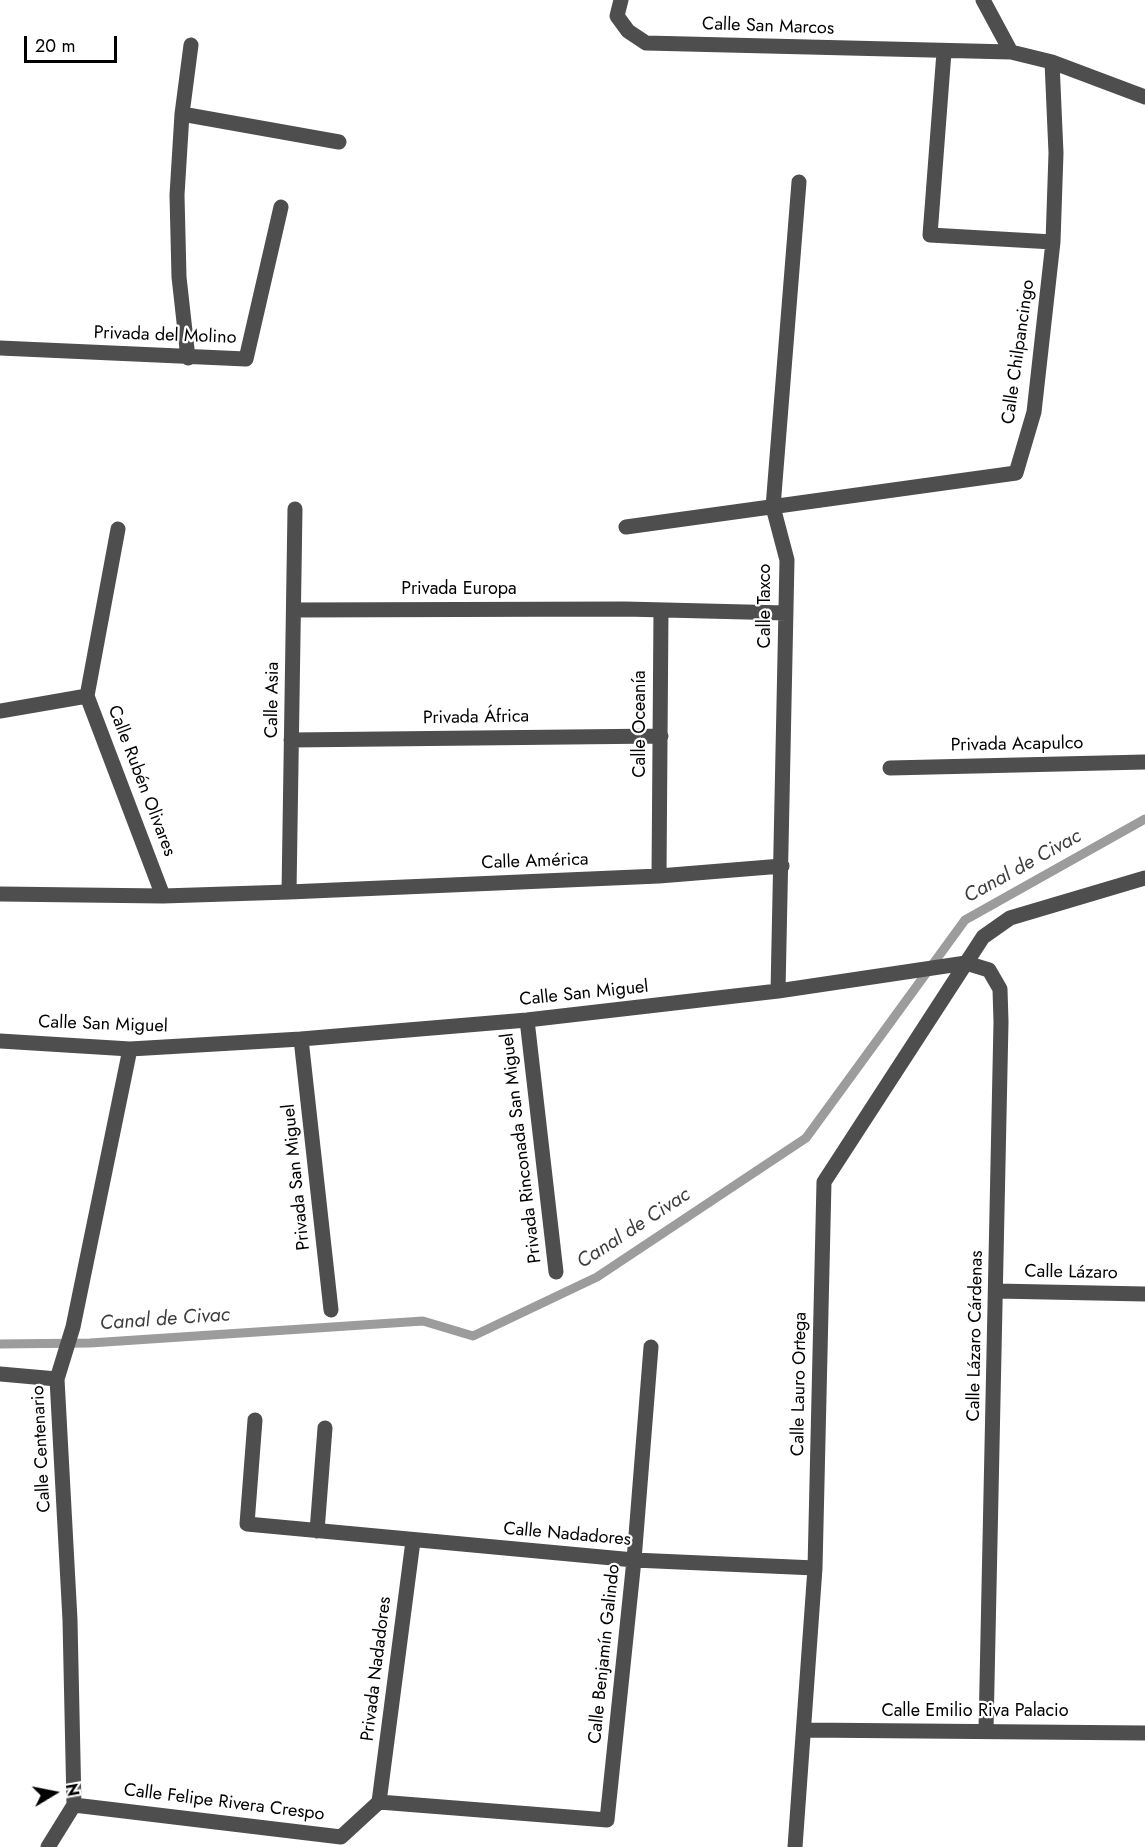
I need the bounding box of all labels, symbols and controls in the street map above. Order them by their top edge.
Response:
street label: Calle San Marcos [702,14,834,40]
scale bar [27,24,120,62]
text: 20 m [35,33,75,59]
street label: Calle Chilpancingo [998,278,1040,426]
street label: Privada del Molino [93,323,237,349]
street label: Calle Taxco [755,564,777,648]
street label: Privada Europa [401,579,517,601]
street label: Calle Asia [262,662,284,738]
street label: Calle Oceanía [630,670,652,778]
street label: Calle Rubén Olivares [102,702,180,860]
street label: Privada África [423,706,529,730]
street label: Privada Acapulco [950,733,1084,757]
water label: Canal de Civac [960,825,1086,909]
street label: Calle América [481,849,589,875]
street label: Calle San Miguel [518,976,650,1012]
street label: Calle San Miguel [38,1012,168,1038]
street label: Privada Rinconada San Miguel [497,1032,547,1264]
street label: Privada San Miguel [279,1103,315,1251]
water label: Canal de Civac [573,1183,695,1275]
street label: Calle Lázaro Cárdenas [964,1250,988,1422]
street label: Calle Lázaro [1024,1261,1118,1285]
water label: Canal de Civac [99,1303,231,1337]
street label: Calle Lauro Ortega [788,1312,812,1456]
street label: Calle Centenario [28,1385,56,1513]
street label: Calle Nadadores [502,1519,632,1551]
street label: Calle Benjamín Galindo [585,1563,625,1745]
street label: Privada Nadadores [357,1596,397,1742]
street label: Calle Emilio Riva Palacio [881,1701,1069,1723]
north arrow [24,1763,84,1823]
street label: Calle Felipe Rivera Crespo [122,1780,326,1826]
text: N [60,1782,85,1798]

